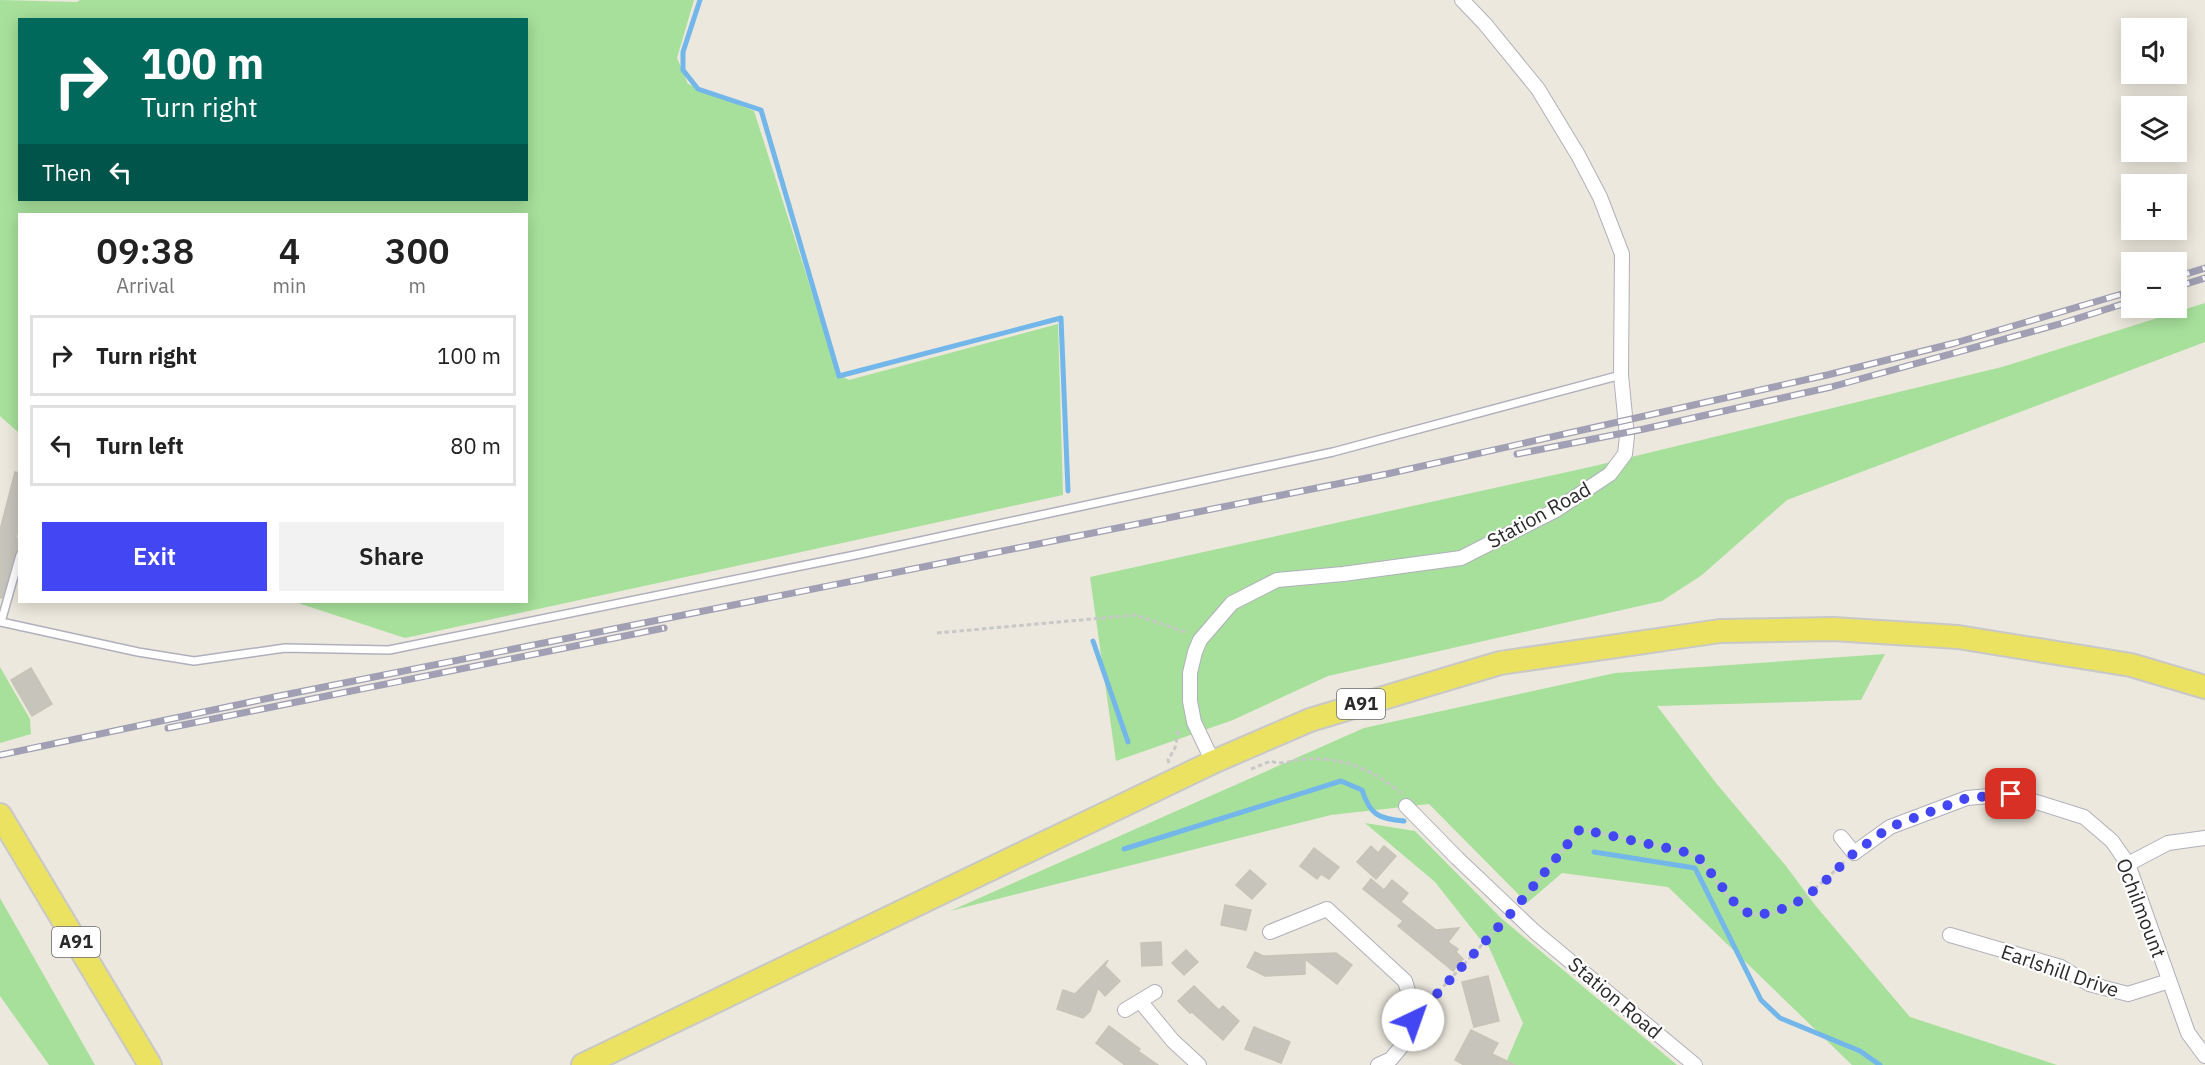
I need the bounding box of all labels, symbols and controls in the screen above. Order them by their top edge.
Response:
map controls [2121,18,2187,318]
button: sound [2121,18,2187,84]
text: 100 m [141,36,264,91]
icon: right [42,42,120,120]
text: Turn right [141,89,258,124]
button: layers [2121,96,2187,162]
icon: left [104,156,137,189]
text: Then [42,158,92,187]
button: + [2121,174,2187,240]
text: 09:38 [96,227,194,274]
text: 4 [279,227,300,274]
text: 300 [385,227,450,274]
button: − [2121,252,2187,318]
text: Arrival [116,272,174,299]
text: min [273,272,306,299]
text: m [408,272,426,299]
icon: right [45,339,78,372]
text: Turn right [96,341,197,370]
text: 100 m [437,341,501,370]
icon: left [45,429,78,462]
text: Turn left [96,431,184,460]
text: 80 m [450,431,501,460]
street label: Station Road [1482,475,1595,554]
button: Exit [42,522,267,591]
button: Share [279,522,504,591]
road number: A91 [1337,689,1385,719]
pin [1985,768,2036,819]
icon: arrive [1994,777,2027,810]
street label: Ochilmount [2110,854,2173,961]
road number: A91 [52,927,100,957]
street label: Earlshill Drive [1998,938,2123,1003]
street label: Station Road [1563,950,1668,1045]
position arrow [1381,988,1445,1052]

